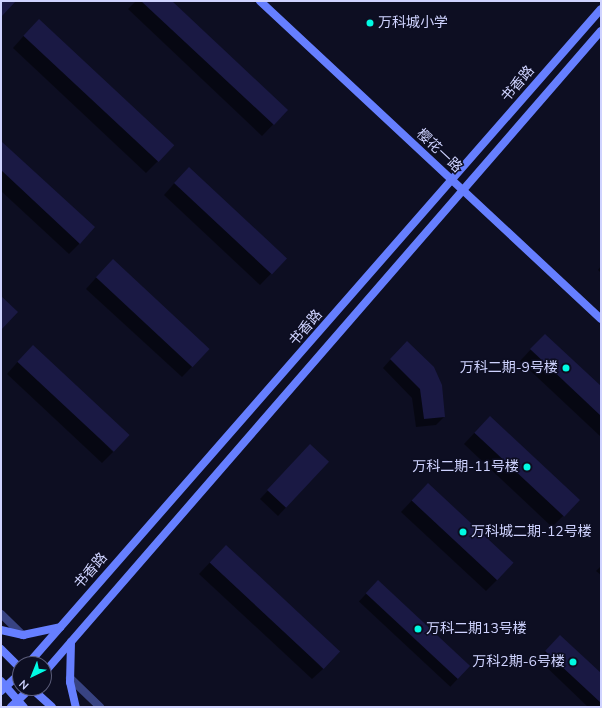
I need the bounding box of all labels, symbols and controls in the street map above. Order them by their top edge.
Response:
place label: 万科城小学 [378,15,448,31]
marker: 万科城小学 [365,18,375,28]
street label: 书香路 [498,63,538,105]
street label: 樱花一路 [413,126,465,176]
street label: 书香路 [286,307,326,349]
place label: 万科二期-9号楼 [460,360,558,376]
marker: 万科二期-9号楼 [561,363,571,373]
place label: 万科二期-11号楼 [412,459,519,475]
marker: 万科二期-11号楼 [522,462,532,472]
place label: 万科城二期-12号楼 [471,524,592,540]
marker: 万科城二期-12号楼 [458,527,468,537]
street label: 书香路 [71,550,111,592]
place label: 万科二期13号楼 [426,621,527,637]
marker: 万科二期13号楼 [413,624,423,634]
place label: 万科2期-6号楼 [472,654,565,670]
north arrow [12,656,52,696]
marker: 万科2期-6号楼 [568,657,578,667]
text: N [16,676,32,693]

